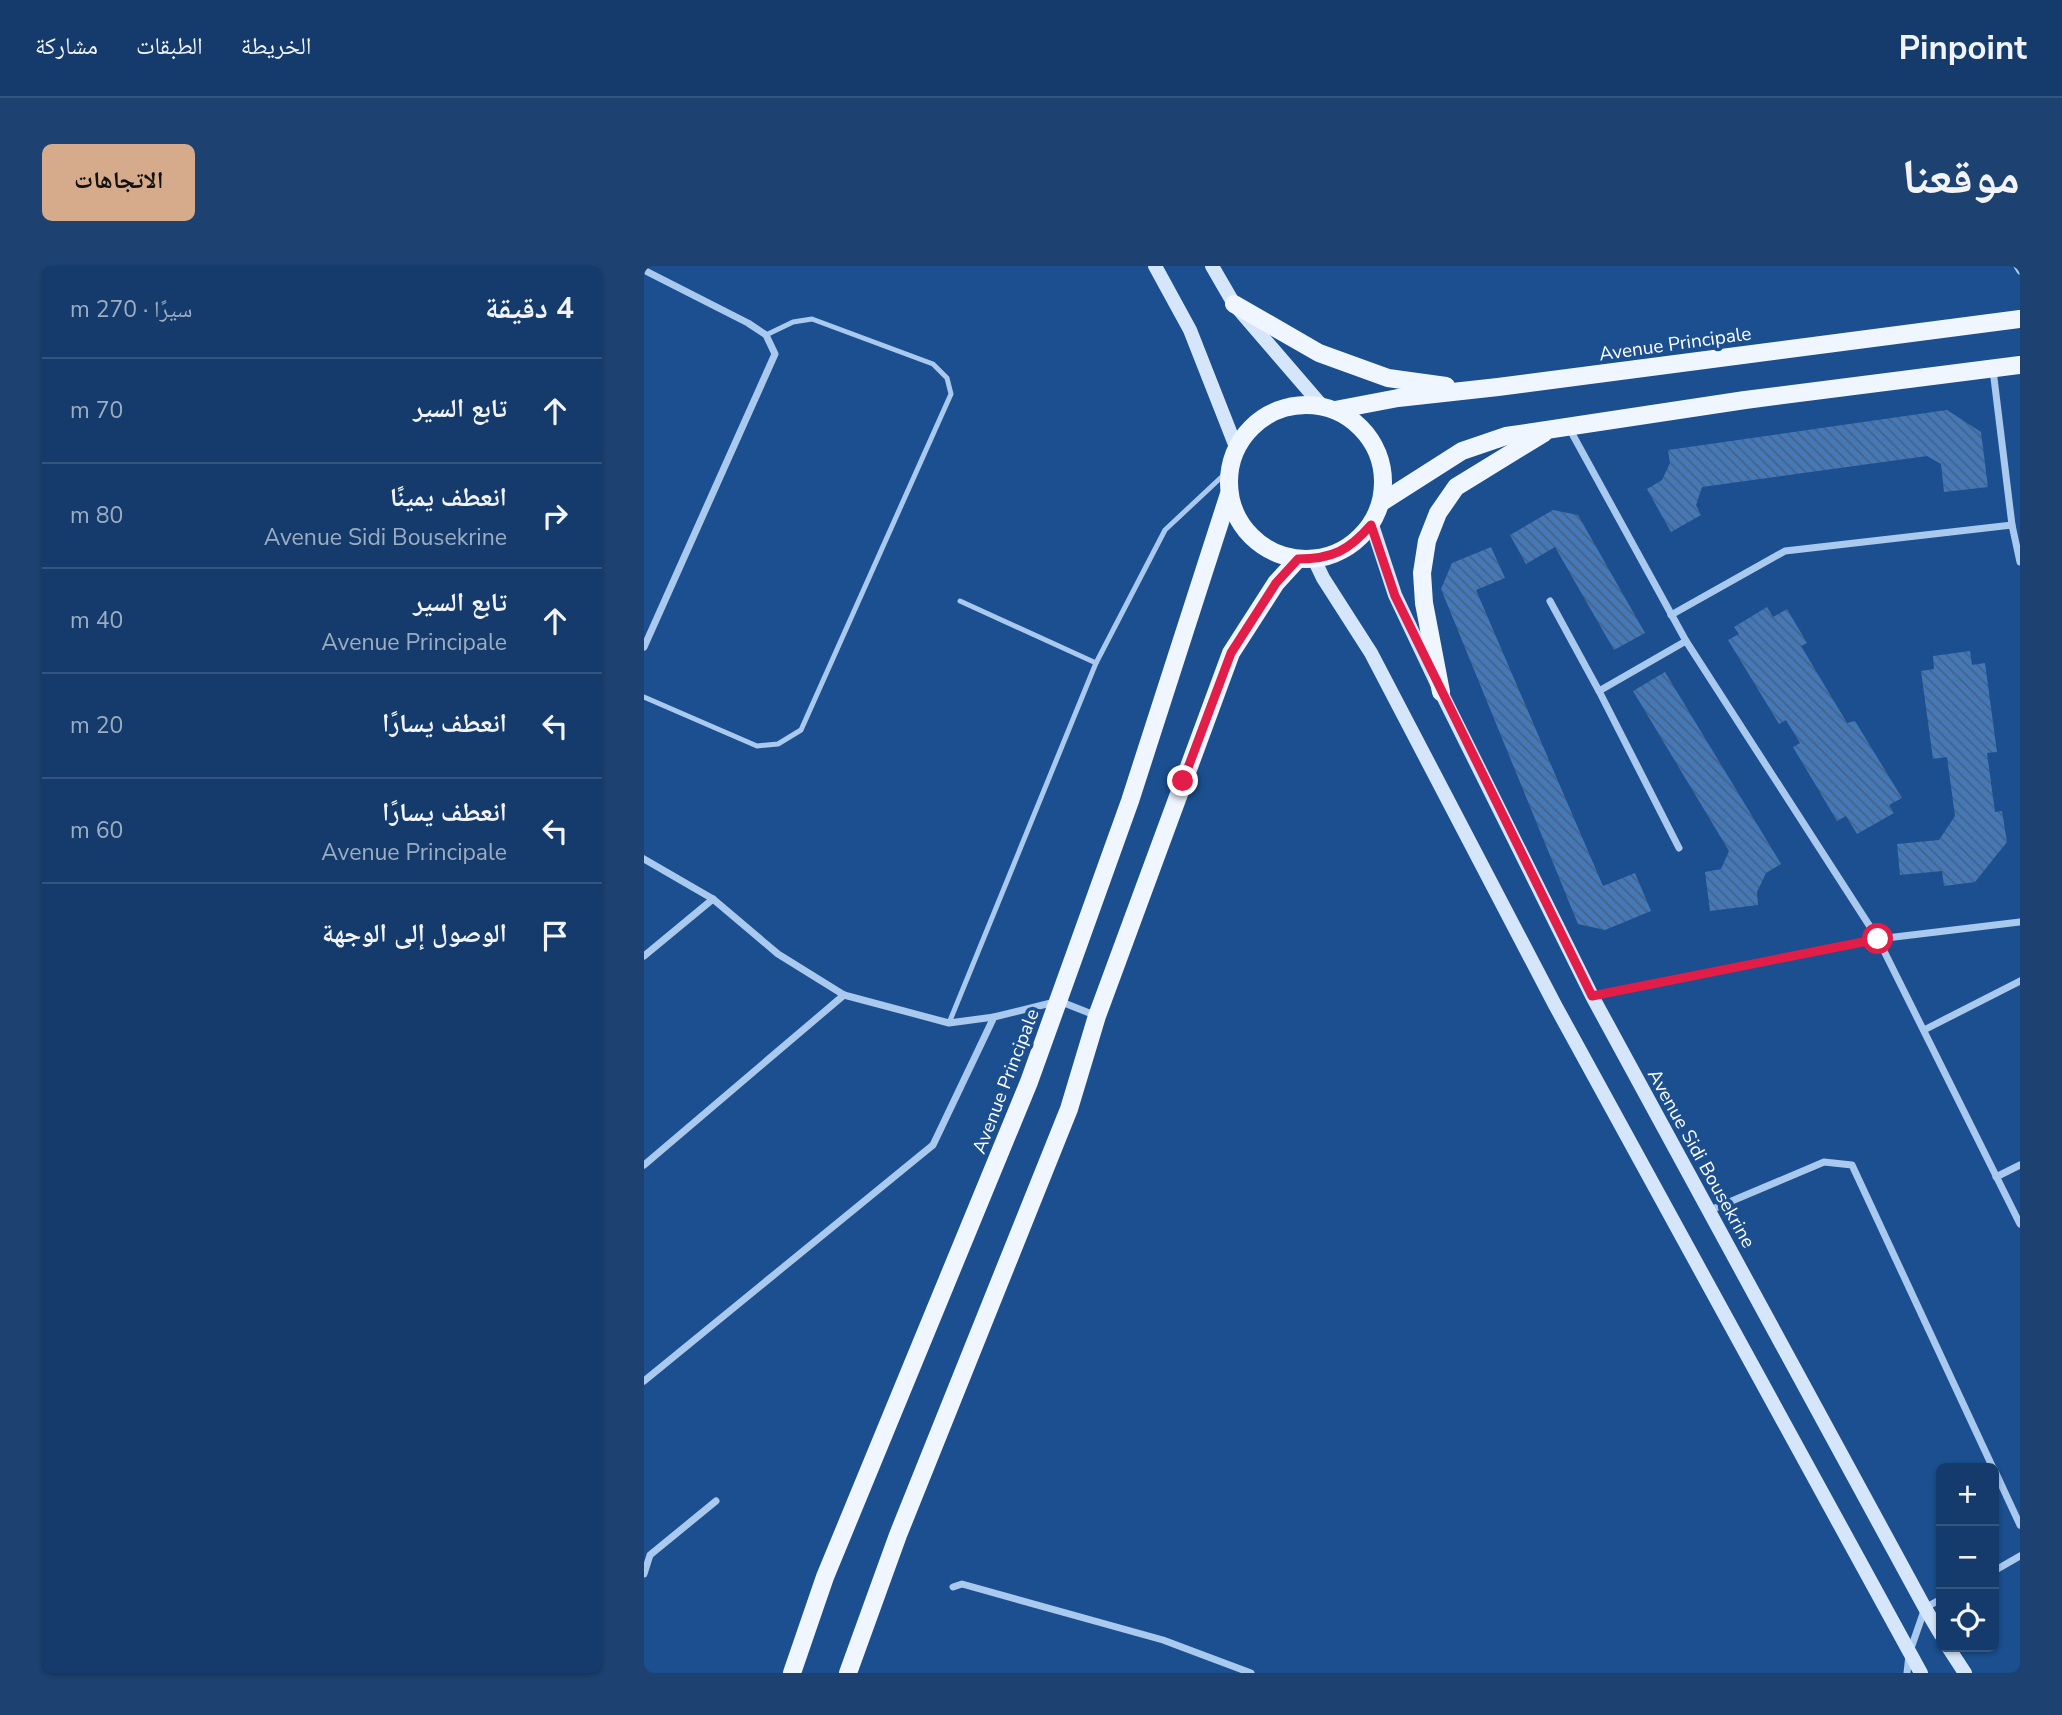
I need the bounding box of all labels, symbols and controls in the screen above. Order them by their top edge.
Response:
text: Pinpoint [1899,26,2027,71]
text: مشاركة [35,30,98,62]
text: الطبقات [136,30,203,62]
text: الخريطة [241,30,311,62]
text: موقعنا [1902,143,2020,210]
button: الاتجاهات [42,144,195,221]
text: 4 دقيقة [485,288,574,329]
text: سيرًا · 270 m [70,294,192,325]
street label: Avenue Principale [1597,320,1753,368]
text: تابع السير [413,391,507,426]
icon: ahead [536,392,574,430]
text: 70 m [70,395,123,426]
text: انعطف يمينًا [390,480,507,515]
icon: right [536,497,574,535]
text: 80 m [70,500,123,531]
text: Avenue Sidi Bousekrine [264,522,507,553]
text: تابع السير [413,585,507,620]
icon: ahead [536,602,574,640]
text: 40 m [70,605,123,636]
text: Avenue Principale [321,627,507,658]
text: انعطف يسارًا [382,706,507,741]
icon: left [536,707,574,745]
text: 20 m [70,710,123,741]
route end [1167,765,1198,796]
text: انعطف يسارًا [382,795,507,830]
icon: left [536,812,574,850]
text: 60 m [70,815,123,846]
text: Avenue Principale [321,837,507,868]
text: الوصول إلى الوجهة [322,916,507,951]
icon: arrive [536,917,574,955]
route start [1862,923,1893,954]
street label: Avenue Principale [966,1005,1046,1158]
street label: Avenue Sidi Bousekrine [1641,1064,1761,1253]
map controls [1936,1463,1999,1652]
button: + [1936,1463,1999,1526]
button: − [1936,1526,1999,1589]
button: locate [1936,1589,1999,1652]

